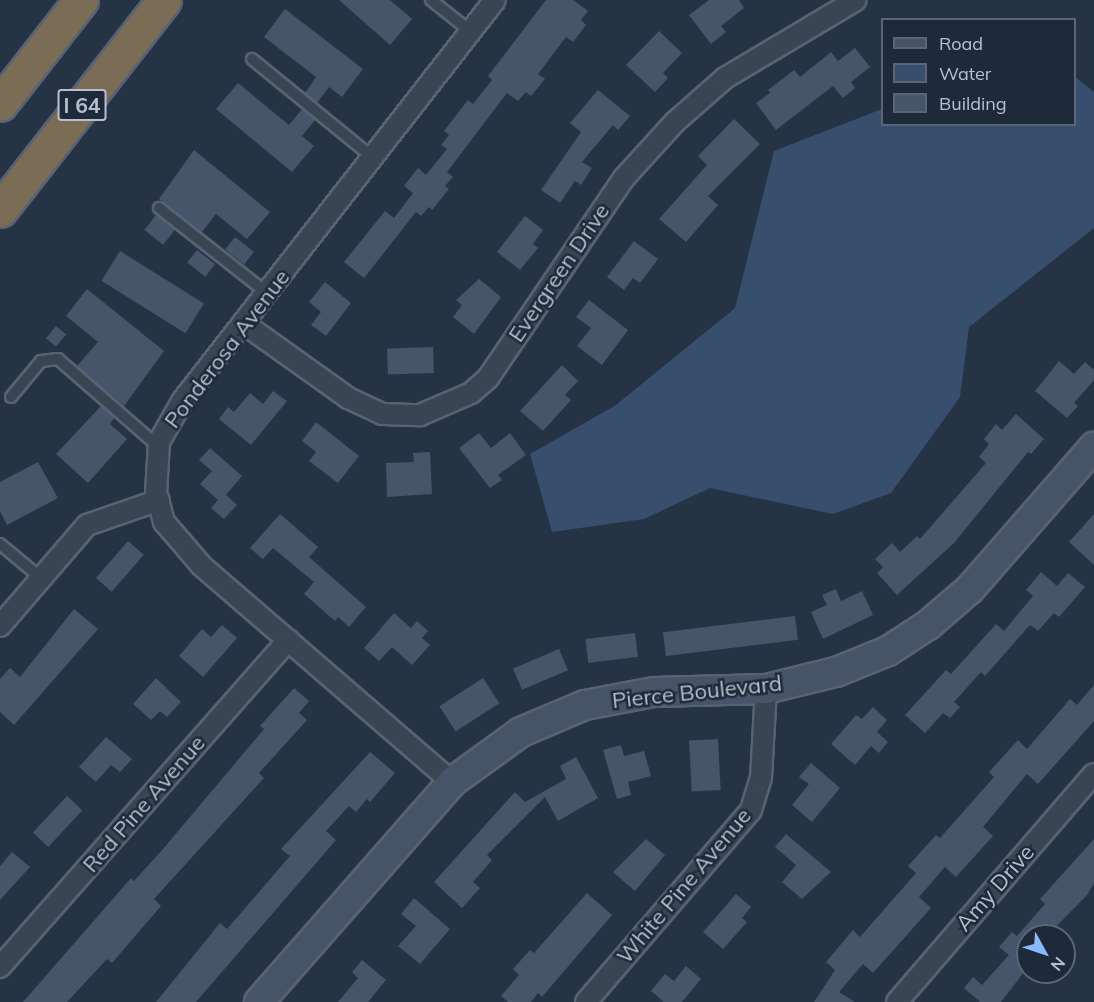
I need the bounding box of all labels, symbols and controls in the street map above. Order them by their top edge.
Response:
legend [881,18,1076,126]
text: Road [939,32,983,55]
text: Water [939,62,991,85]
road number: I 64 [56,87,107,123]
text: Building [939,92,1007,115]
street label: Evergreen Drive [503,199,615,347]
street label: Ponderosa Avenue [159,265,295,433]
street label: Pierce Boulevard [611,670,783,714]
street label: Red Pine Avenue [77,730,211,878]
street label: White Pine Avenue [611,803,757,969]
street label: Amy Drive [950,839,1040,937]
north arrow [1016,924,1076,984]
text: N [1047,953,1070,975]

